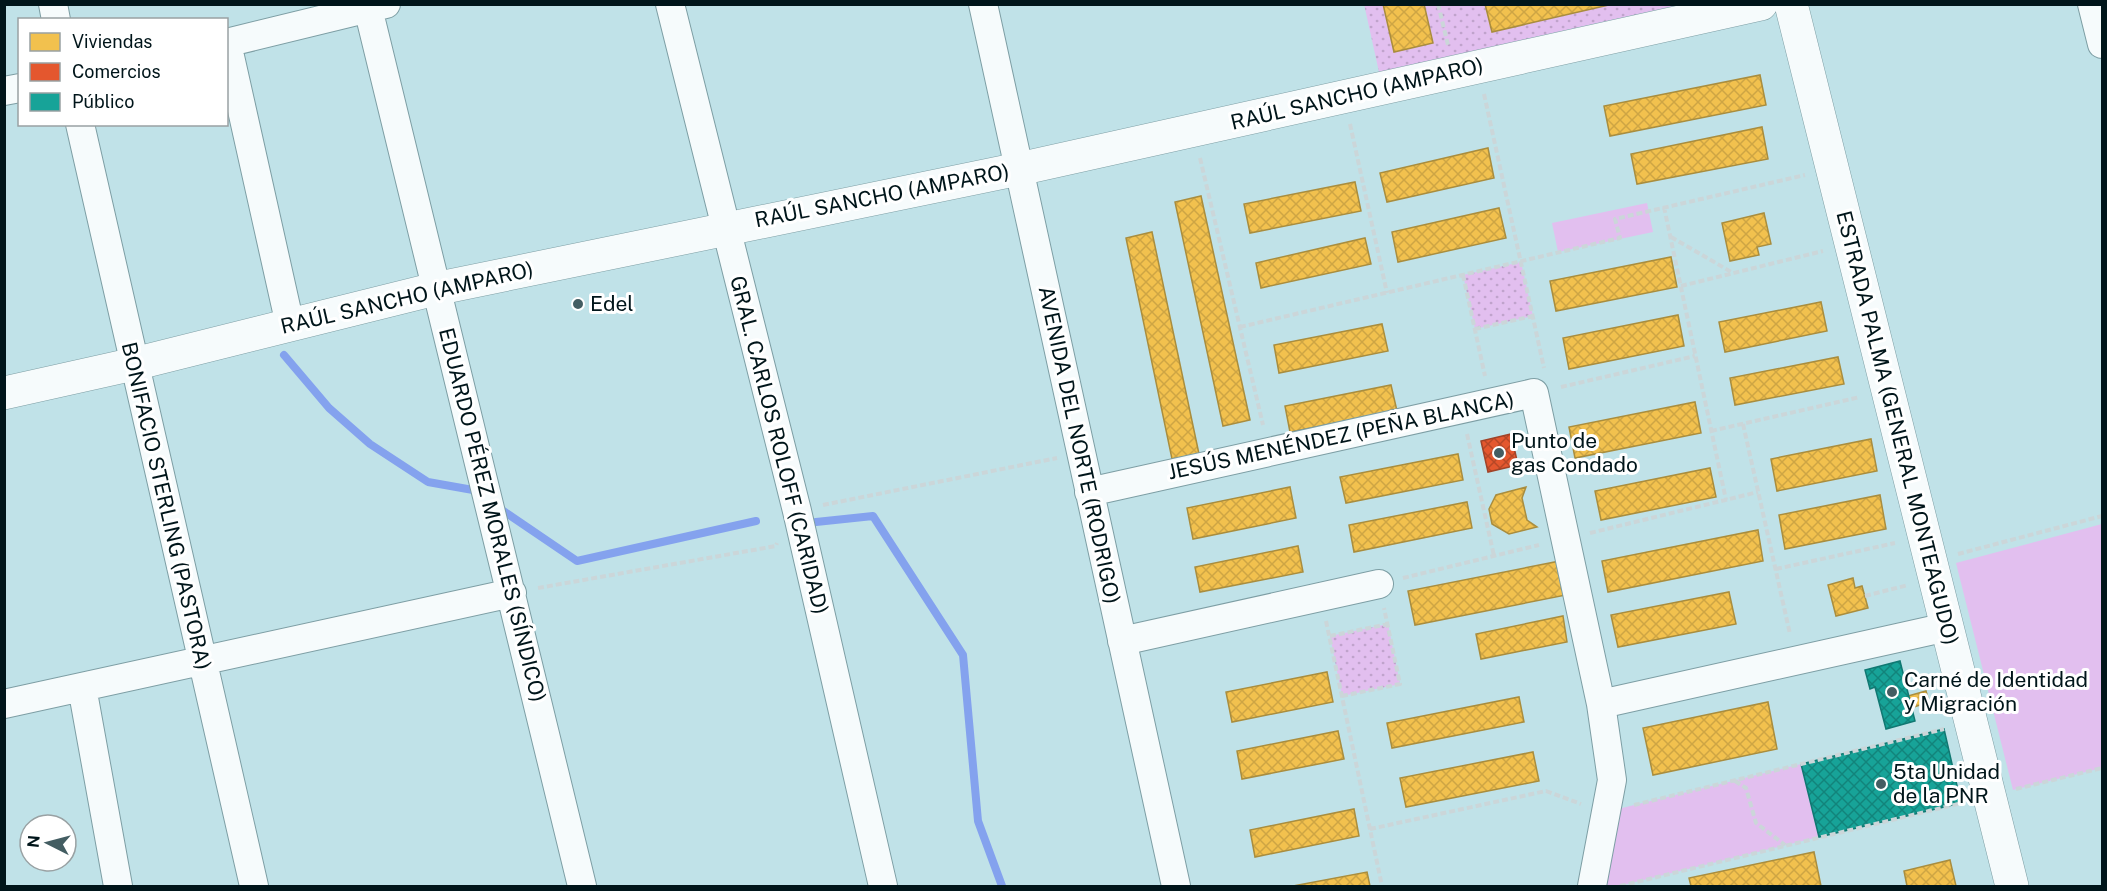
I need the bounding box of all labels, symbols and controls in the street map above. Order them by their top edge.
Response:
legend [18,18,228,126]
text: Viviendas [72,31,152,52]
street label: RAÚL SANCHO (AMPARO) [1228,52,1486,135]
text: Comercios [72,61,161,82]
text: Público [72,91,134,112]
street label: RAÚL SANCHO (AMPARO) [753,159,1011,232]
street label: ESTRADA PALMA (GENERAL MONTEAGUDO) [1831,208,1964,648]
street label: RAÚL SANCHO (AMPARO) [278,256,536,339]
street label: GRAL. CARLOS ROLOFF (CARIDAD) [725,273,834,617]
street label: AVENIDA DEL NORTE (RODRIGO) [1034,284,1125,606]
place label: Edel [590,291,634,316]
marker: Edel [571,297,585,311]
street label: EDUARDO PÉREZ MORALES (SÍNDICO) [434,325,551,705]
street label: BONIFACIO STERLING (PASTORA) [117,340,216,672]
street label: JESÚS MENÉNDEZ (PEÑA BLANCA) [1165,387,1516,484]
place label: Punto de gas Condado [1511,428,1638,477]
marker: Punto de gas Condado [1492,446,1506,460]
place label: Carné de Identidad y Migración [1904,667,2088,716]
marker: Carné de Identidad y Migración [1885,685,1899,699]
place label: 5ta Unidad de la PNR [1893,759,2000,808]
marker: 5ta Unidad de la PNR [1874,777,1888,791]
north arrow [18,813,78,873]
text: N [23,834,44,849]

